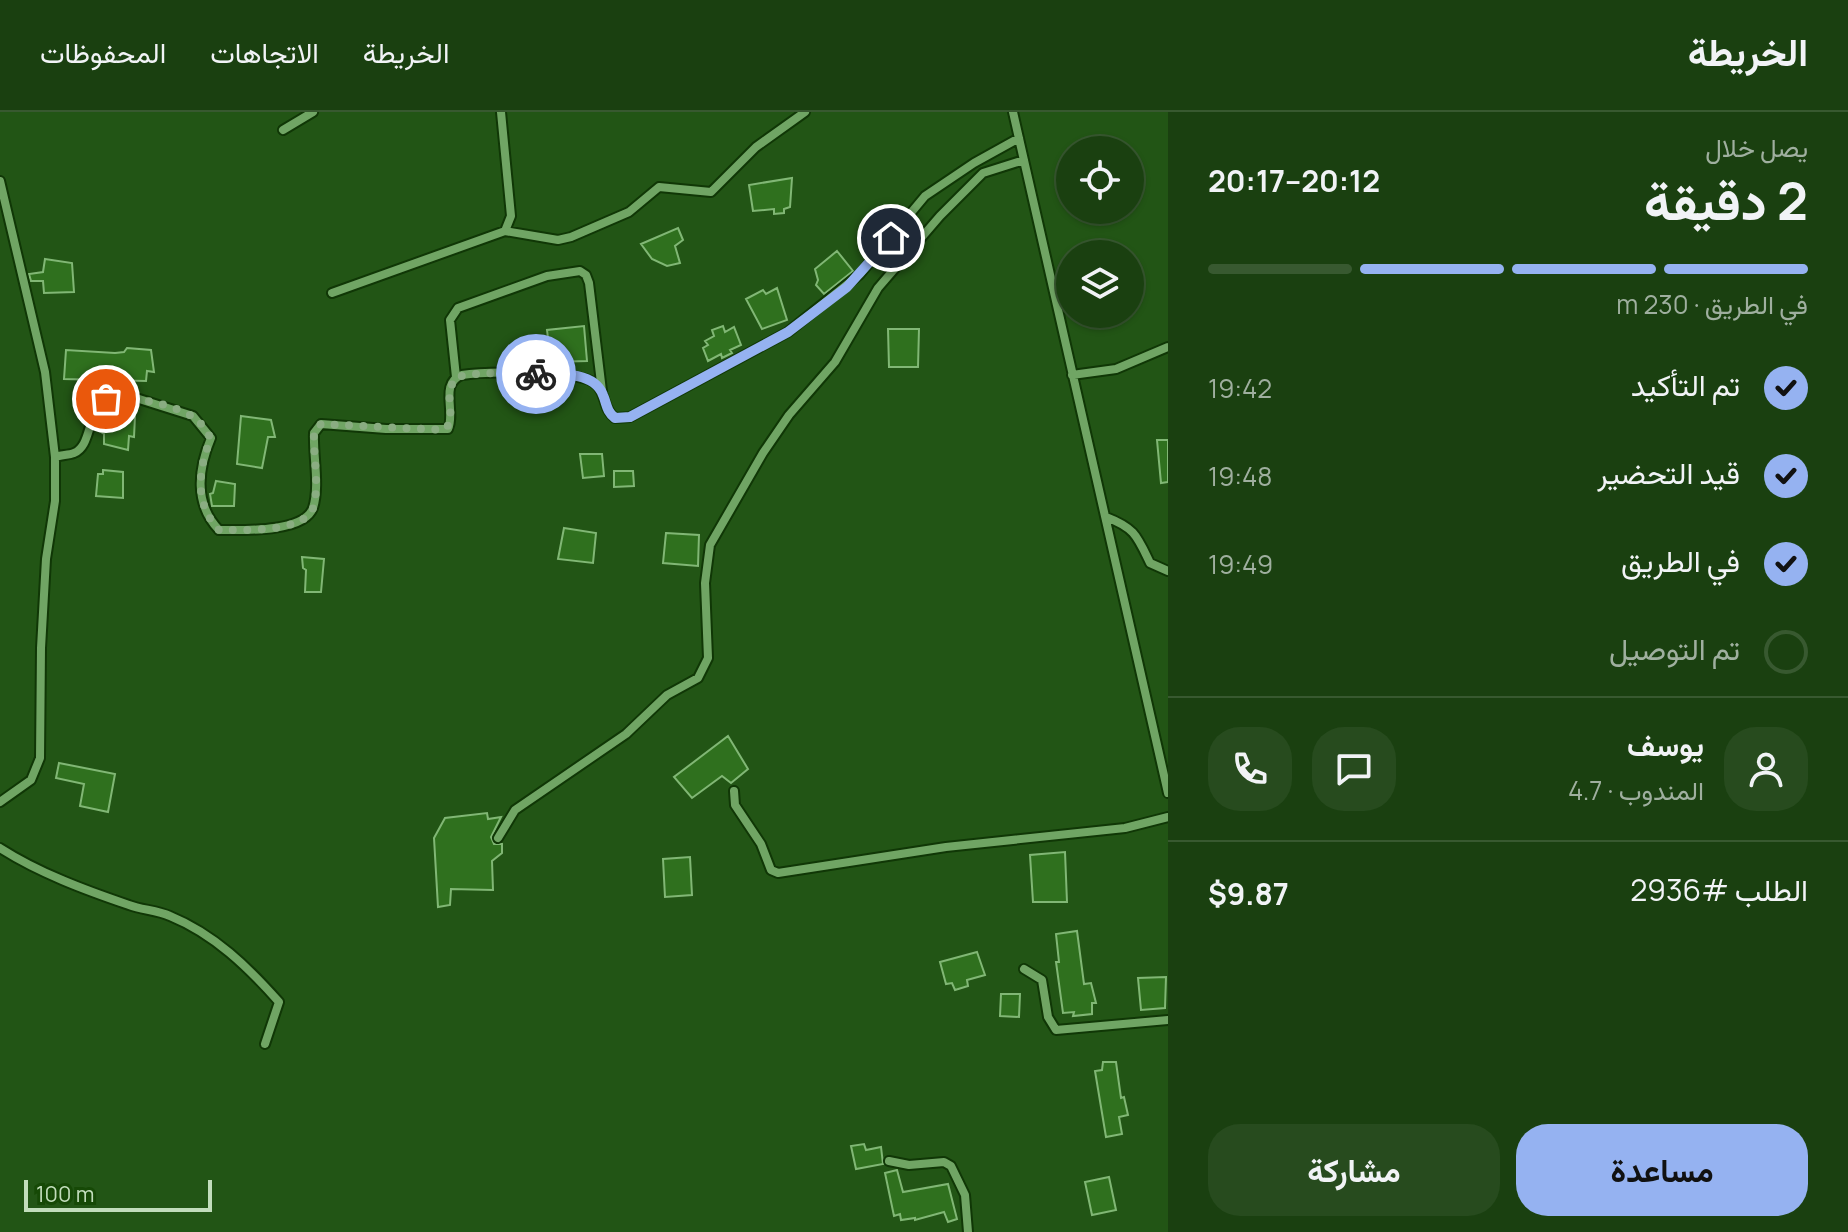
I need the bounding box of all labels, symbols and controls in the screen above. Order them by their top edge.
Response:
text: الخريطة [1688,25,1808,77]
text: المحفوظات [40,33,166,71]
text: الاتجاهات [210,33,319,71]
text: الخريطة [363,33,449,71]
text: يصل خلال [1705,129,1808,165]
map controls [1056,136,1144,328]
button: locate [1056,136,1144,224]
text: 20:12–20:17 [1208,160,1380,201]
text: 2 دقيقة [1644,165,1808,236]
pin [857,204,925,272]
icon: home [869,216,913,260]
button: layers [1056,240,1144,328]
text: في الطريق · 230 m [1616,286,1808,322]
courier [496,334,576,414]
icon: bike [514,352,558,396]
text: تم التأكيد [1631,364,1740,405]
pin [72,365,140,433]
icon: check [1764,366,1808,410]
text: 19:42 [1208,370,1272,406]
icon: bag [84,377,128,421]
text: قيد التحضير [1597,452,1740,493]
icon: check [1764,454,1808,498]
text: 19:48 [1208,458,1272,494]
text: في الطريق [1621,540,1740,581]
icon: check [1764,542,1808,586]
text: 19:49 [1208,546,1273,582]
text: تم التوصيل [1609,628,1740,669]
text: يوسف [1627,724,1704,765]
button: phone [1208,727,1292,811]
button: chat [1312,727,1396,811]
button: person [1724,727,1808,811]
text: المندوب · 4.7 [1568,772,1704,808]
text: الطلب #2936 [1630,869,1808,910]
text: $9.87 [1208,873,1289,914]
button: مشاركة [1208,1124,1500,1216]
button: مساعدة [1516,1124,1808,1216]
scale bar [24,1176,212,1212]
text: 100 m [36,1179,94,1209]

